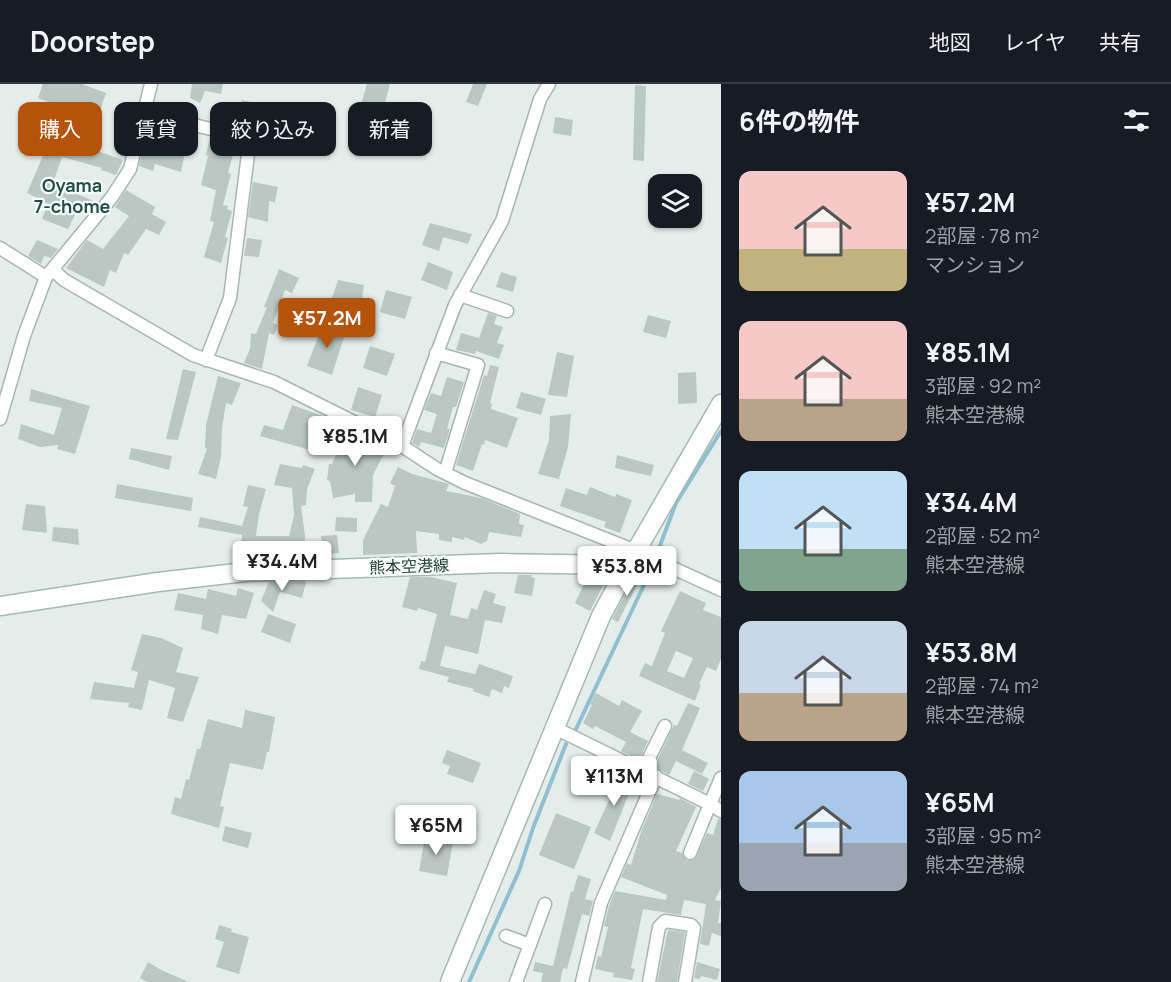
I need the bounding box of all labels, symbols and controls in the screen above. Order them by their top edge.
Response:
text: Doorstep [30,22,155,60]
text: 地図 [929,28,971,56]
text: レイヤ [1004,28,1066,56]
text: 共有 [1099,28,1141,56]
chip: 購入 [18,102,102,156]
chip: 賃貸 [114,102,198,156]
chip: 絞り込み [210,102,336,156]
chip: 新着 [348,102,432,156]
text: 6件の物件 [739,103,859,139]
icon: filters [1120,104,1153,137]
district label: Oyama 7-chome [34,173,111,218]
map controls [648,174,702,228]
button: layers [648,174,702,228]
text: ¥57.2M [925,184,1015,220]
icon: home [787,195,859,267]
text: 2部屋 · 78 m² [925,222,1040,249]
text: マンション [925,251,1025,278]
pin: ¥57.2M [278,298,376,349]
text: ¥57.2M [292,304,362,331]
text: ¥85.1M [925,334,1010,370]
icon: home [787,345,859,417]
text: 3部屋 · 92 m² [925,372,1041,399]
text: 熊本空港線 [925,401,1025,428]
pin: ¥85.1M [306,416,404,467]
text: ¥85.1M [322,422,388,449]
text: ¥34.4M [925,484,1017,520]
icon: home [787,495,859,567]
text: 2部屋 · 52 m² [925,522,1040,549]
pin: ¥34.4M [233,541,331,592]
pin: ¥53.8M [578,546,676,597]
text: ¥34.4M [247,547,317,574]
text: 熊本空港線 [925,551,1025,578]
text: ¥53.8M [592,552,663,579]
street label: 熊本空港線 [369,554,449,578]
text: ¥53.8M [925,634,1017,670]
icon: home [787,645,859,717]
text: 2部屋 · 74 m² [925,672,1039,699]
text: 熊本空港線 [925,701,1025,728]
pin: ¥113M [572,756,656,807]
text: ¥113M [585,762,643,789]
text: ¥65M [925,784,995,820]
icon: home [787,795,859,867]
pin: ¥65M [400,805,472,856]
text: ¥65M [409,811,463,838]
text: 3部屋 · 95 m² [925,822,1042,849]
text: 熊本空港線 [925,851,1025,878]

